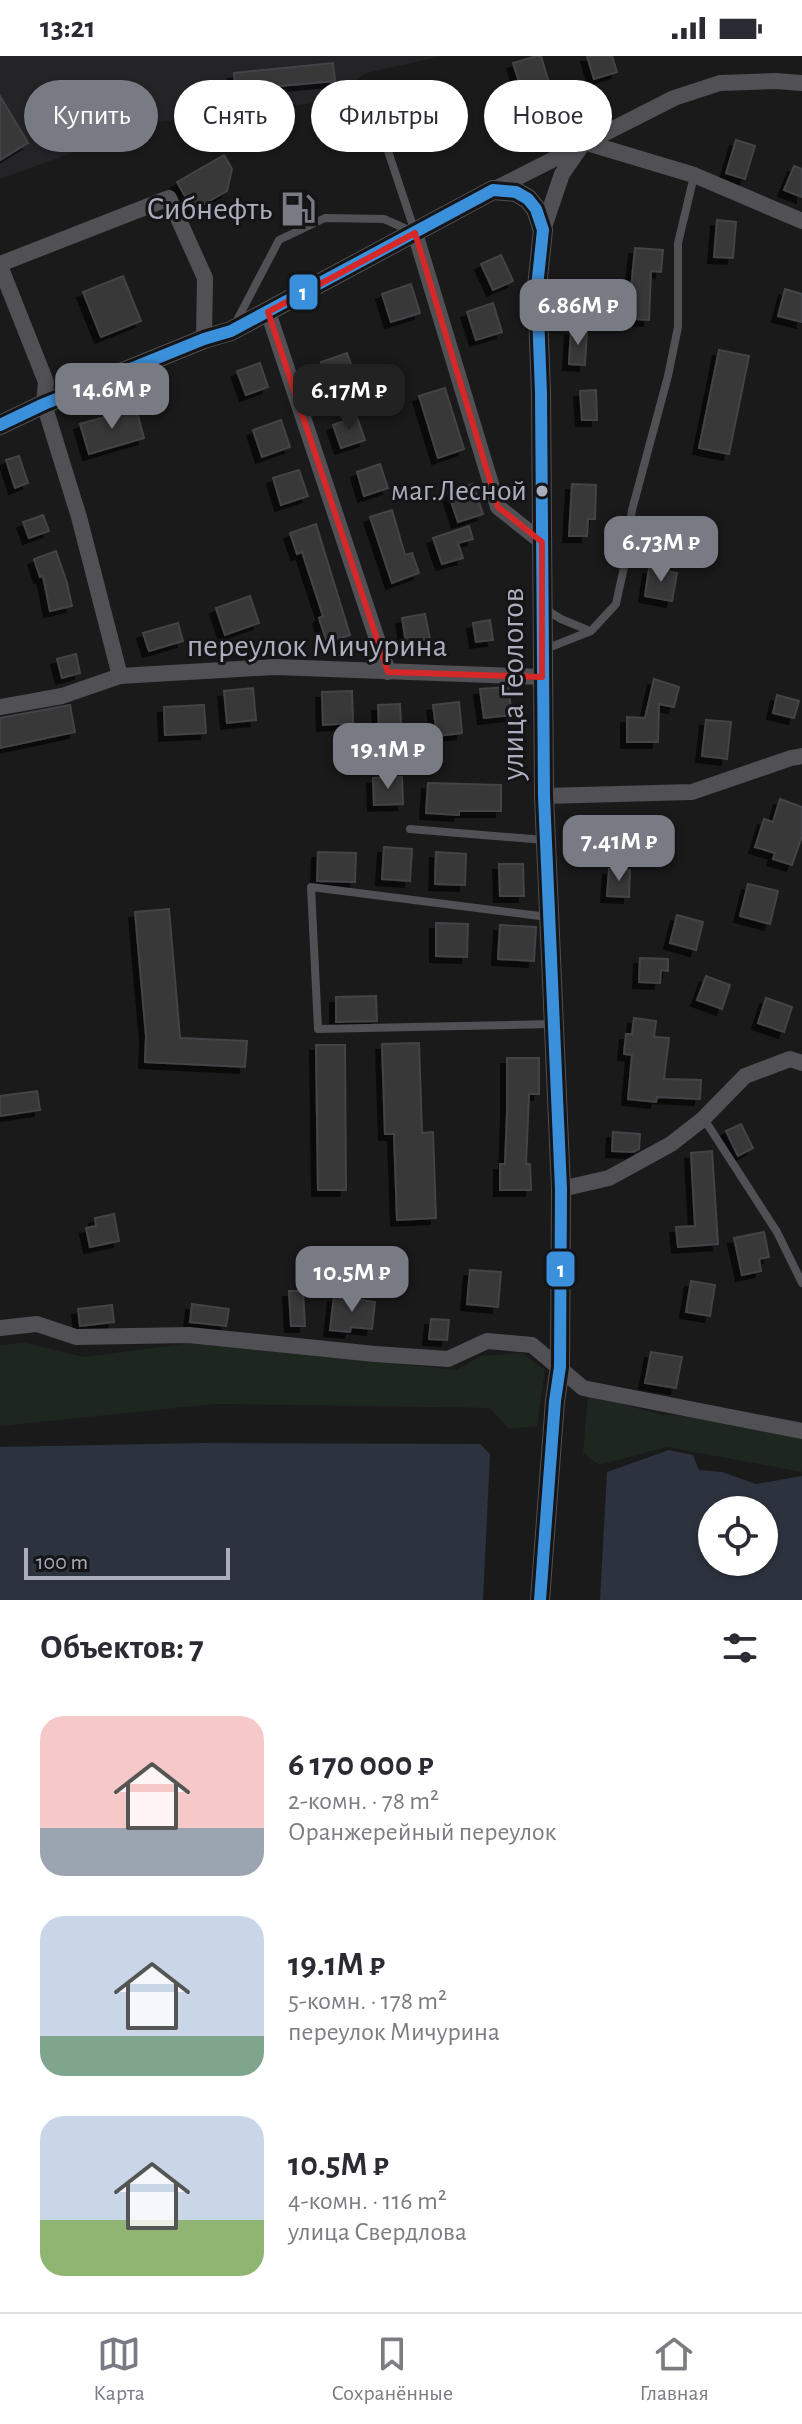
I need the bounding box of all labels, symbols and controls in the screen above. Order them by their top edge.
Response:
text: 13:21 [40,13,96,43]
chip: Купить [24,80,158,152]
chip: Снять [174,80,295,152]
chip: Фильтры [311,80,468,152]
chip: Новое [484,80,612,152]
fuel station icon: Сибнефть [279,190,317,228]
place label: Сибнефть [146,193,272,225]
line badge: 1 [288,273,319,311]
pin: 6.86M ₽ [504,279,652,347]
text: 1 [299,282,307,304]
text: 6.86M ₽ [538,292,618,318]
pin: 14.6M ₽ [38,363,186,431]
pin: 6.17M ₽ [275,364,423,432]
text: 14.6M ₽ [73,376,151,402]
text: 6.17M ₽ [311,377,387,403]
place label: маг.Лесной [391,476,527,506]
marker: маг.Лесной [534,483,550,499]
pin: 6.73M ₽ [587,516,735,584]
text: 6.73M ₽ [622,529,700,555]
street label: улица Геологов [497,588,529,781]
street label: переулок Мичурина [187,630,447,662]
pin: 19.1M ₽ [314,723,462,791]
text: 19.1M ₽ [351,736,425,762]
pin: 7.41M ₽ [545,815,693,883]
text: 7.41M ₽ [581,828,657,854]
pin: 10.5M ₽ [278,1246,426,1314]
line badge: 1 [545,1250,576,1288]
text: 10.5M ₽ [314,1259,390,1285]
text: 1 [557,1259,565,1281]
map controls [698,1496,778,1576]
button: locate [698,1496,778,1576]
scale bar [24,1544,230,1580]
text: 100 m [36,1551,88,1573]
icon: filters [718,1626,762,1670]
text: Объектов: 7 [40,1631,204,1665]
icon: home [104,1748,200,1844]
text: 6 170 000 ₽ [288,1748,434,1782]
text: 2-комн. · 78 m² [288,1788,439,1814]
text: Оранжерейный переулок [288,1819,556,1845]
icon: home [104,1948,200,2044]
text: 19.1M ₽ [288,1948,385,1982]
text: 5-комн. · 178 m² [288,1988,447,2014]
text: переулок Мичурина [288,2019,500,2045]
icon: home [104,2148,200,2244]
text: 10.5M ₽ [288,2148,389,2182]
text: 4-комн. · 116 m² [288,2188,447,2214]
text: улица Свердлова [288,2219,467,2245]
tab: Карта [93,2332,145,2406]
tab: Сохранённые [331,2332,453,2406]
tab: Главная [640,2332,709,2406]

